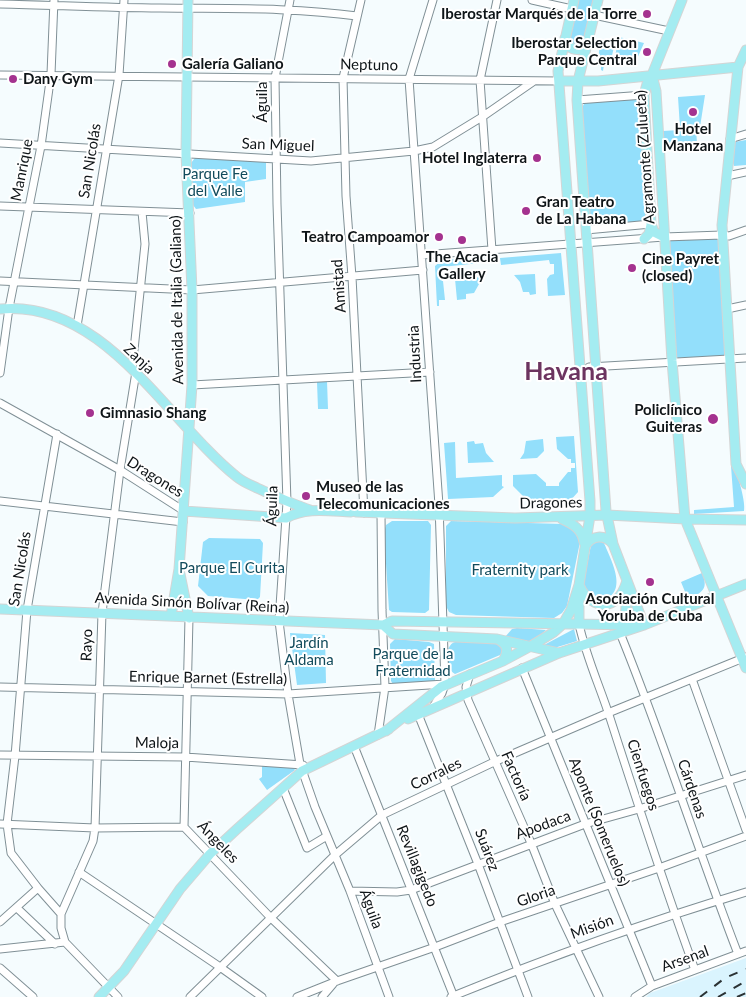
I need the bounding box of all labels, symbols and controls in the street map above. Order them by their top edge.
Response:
place label: Iberostar Marqués de la Torre [441,5,637,23]
marker: Iberostar Marqués de la Torre [641,8,653,20]
place label: Iberostar Selection Parque Central [511,34,637,69]
marker: Iberostar Selection Parque Central [641,46,653,58]
place label: Galería Galiano [182,55,284,73]
street label: Neptuno [340,55,398,75]
marker: Galería Galiano [166,58,178,70]
place label: Dany Gym [23,70,93,88]
marker: Dany Gym [7,73,19,85]
street label: Águila [253,82,271,122]
street label: Agramonte (Zulueta) [631,89,659,225]
marker: Hotel Manzana [687,106,699,118]
place label: Hotel Manzana [663,120,723,155]
street label: San Nicolás [75,122,105,200]
street label: San Miguel [241,135,315,155]
street label: Manrique [7,137,37,203]
place label: Hotel Inglaterra [422,149,527,167]
marker: Hotel Inglaterra [531,152,543,164]
park label: Parque Fe del Valle [182,165,248,200]
place label: Gran Teatro de La Habana [536,193,626,228]
marker: Gran Teatro de La Habana [520,205,532,217]
street label: Avenida de Italia (Galiano) [167,215,187,385]
place label: Teatro Campoamor [301,228,429,246]
marker: Teatro Campoamor [433,231,445,243]
marker: The Acacia Gallery [456,234,468,246]
place label: The Acacia Gallery [426,248,498,283]
place label: Cine Payret (closed) [642,250,719,285]
street label: Amistad [328,259,350,313]
marker: Cine Payret (closed) [626,262,638,274]
street label: Industria [405,325,425,383]
street label: Zanja [120,340,158,378]
district label: Havana [524,357,608,387]
place label: Policlínico Guiteras [634,401,702,436]
place label: Gimnasio Shang [100,404,207,422]
marker: Gimnasio Shang [84,407,96,419]
marker: Policlínico Guiteras [706,412,720,426]
street label: Dragones [124,453,186,501]
place label: Museo de las Telecomunicaciones [316,478,450,513]
street label: Águila [262,485,282,527]
marker: Museo de las Telecomunicaciones [300,490,312,502]
street label: Dragones [519,493,583,513]
street label: San Nicolás [5,530,35,608]
park label: Parque El Curita [179,559,285,577]
park label: Fraternity park [471,561,569,579]
marker: Asociación Cultural Yoruba de Cuba [644,576,656,588]
street label: Avenida Simón Bolívar (Reina) [94,589,290,617]
place label: Asociación Cultural Yoruba de Cuba [586,590,714,625]
street label: Rayo [77,628,97,662]
park label: Jardín Aldama [284,634,334,669]
park label: Parque de la Fraternidad [372,645,454,680]
street label: Enrique Barnet (Estrella) [129,668,287,688]
street label: Maloja [135,734,179,752]
street label: Cienfuegos [623,737,663,813]
street label: Factoría [497,748,535,804]
street label: Corrales [408,754,464,794]
street label: Aponte (Someruelos) [565,755,633,889]
street label: Cárdenas [674,757,710,821]
street label: Apodaca [513,807,573,843]
street label: Ángeles [193,817,243,867]
street label: Revillagigedo [392,823,442,909]
street label: Suárez [471,826,503,874]
street label: Gloria [514,881,558,911]
street label: Águila [356,887,386,931]
street label: Misión [568,911,616,943]
street label: Arsenal [659,942,711,976]

